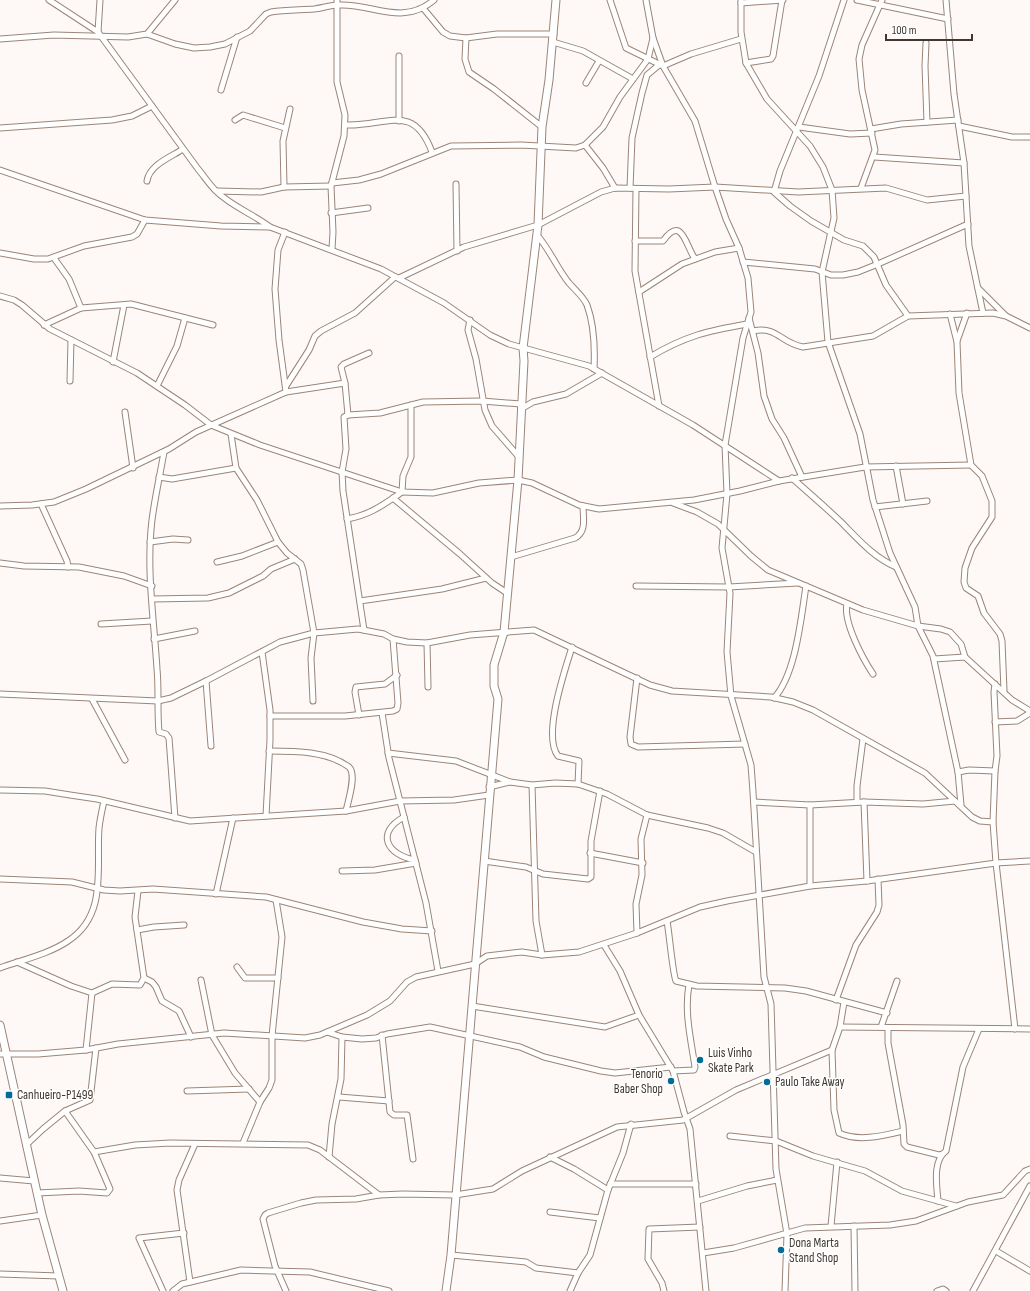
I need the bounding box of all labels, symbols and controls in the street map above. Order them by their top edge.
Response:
scale bar [886,16,972,42]
text: 100 m [892,23,917,38]
place label: Luis Vinho Skate Park [708,1045,754,1076]
marker: Luis Vinho Skate Park [695,1055,705,1065]
place label: Tenorio Baber Shop [614,1066,663,1097]
place label: Paulo Take Away [775,1074,845,1090]
marker: Tenorio Baber Shop [666,1076,676,1086]
marker: Paulo Take Away [762,1077,772,1087]
place label: Canhueiro-P1499 [17,1087,94,1103]
marker: Canhueiro-P1499 [4,1090,14,1100]
place label: Dona Marta Stand Shop [789,1235,839,1266]
marker: Dona Marta Stand Shop [776,1245,786,1255]

